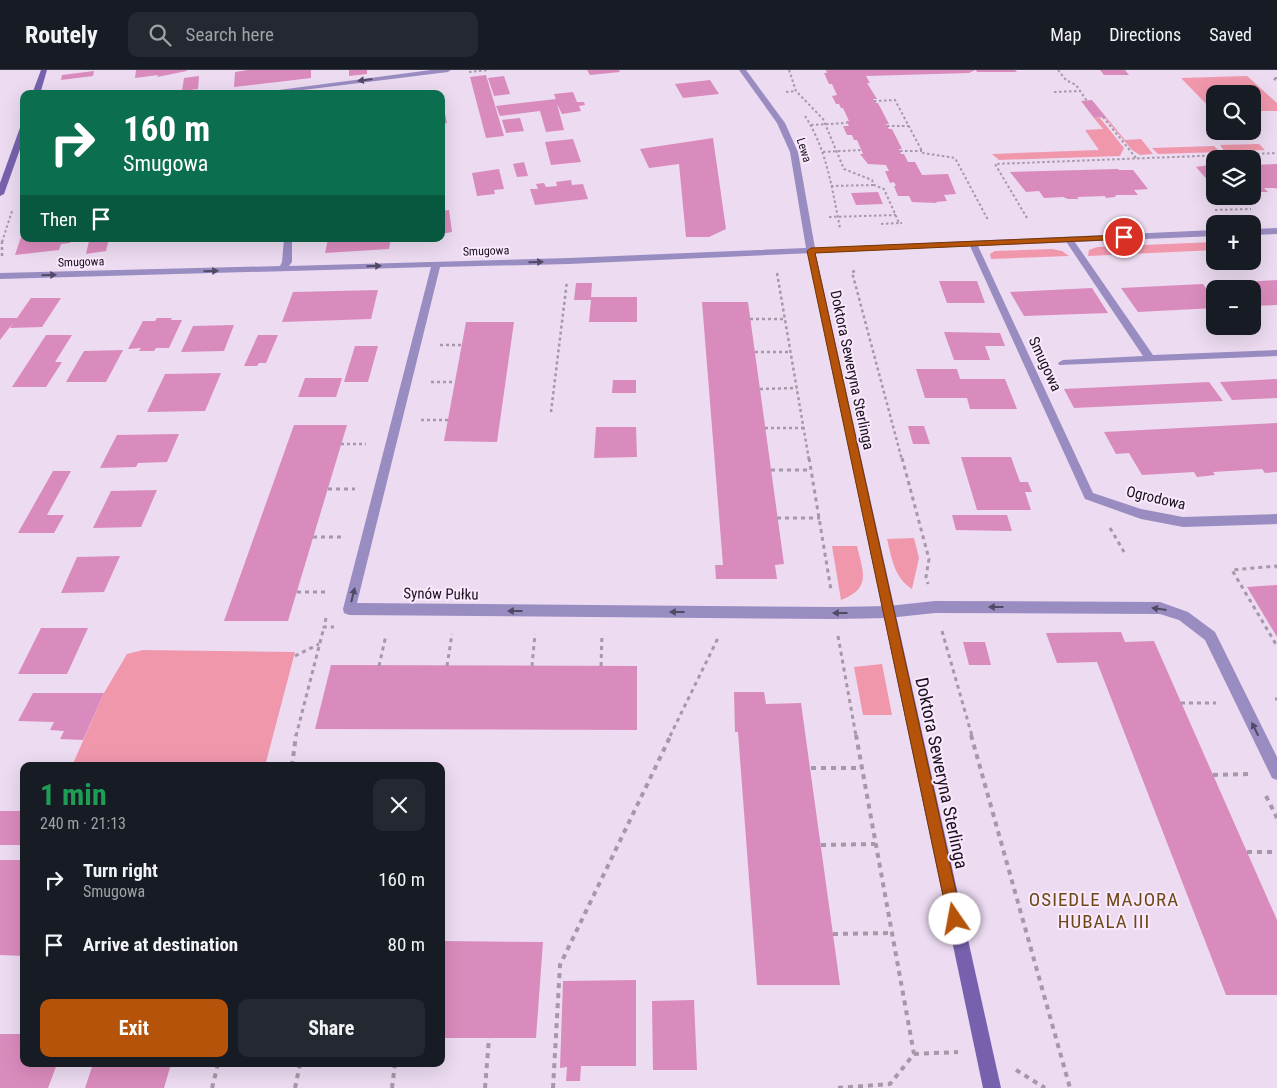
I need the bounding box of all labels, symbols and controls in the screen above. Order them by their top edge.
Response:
search box [128,12,478,57]
text: Routely [25,21,98,49]
icon: search [146,21,174,49]
text: Search here [186,23,274,46]
text: Map [1050,24,1081,45]
text: Directions [1109,24,1181,45]
text: Saved [1209,24,1252,45]
one-way arrow [356,76,372,84]
map controls [1206,85,1261,335]
button: search [1206,85,1261,140]
text: 160 m [123,109,210,150]
icon: right [40,110,105,175]
street label: Lewa [794,136,814,164]
button: layers [1206,150,1261,205]
text: Smugowa [123,151,208,176]
icon: arrive [87,205,115,233]
text: Then [40,208,77,231]
button: + [1206,215,1261,270]
pin [1103,216,1145,258]
icon: arrive [1110,223,1138,251]
street label: Smugowa [462,243,510,259]
street label: Smugowa [57,254,105,270]
one-way arrow [528,258,544,266]
one-way arrow [366,262,382,270]
one-way arrow [203,266,219,274]
one-way arrow [41,271,57,279]
button: − [1206,280,1261,335]
street label: Doktora Seweryna Sterlinga [826,289,878,451]
street label: Smugowa [1025,334,1065,394]
street label: Ogrodowa [1125,482,1187,514]
street label: Synów Pułku [403,584,479,604]
one-way arrow [349,588,357,603]
one-way arrow [988,603,1004,611]
one-way arrow [1150,605,1166,613]
one-way arrow [507,607,523,615]
one-way arrow [669,608,685,616]
one-way arrow [831,609,847,617]
street label: Doktora Seweryna Sterlinga [911,675,973,871]
one-way arrow [1251,722,1259,736]
text: 1 min [40,777,107,812]
button: close [373,779,425,831]
text: 240 m · 21:13 [40,814,126,833]
text: Turn right [83,859,158,882]
icon: right [40,866,68,894]
text: 160 m [378,868,425,891]
text: Smugowa [83,882,145,901]
district label: OSIEDLE MAJORA HUBALA III [1029,888,1179,933]
position arrow [928,892,980,944]
icon: arrive [40,931,68,959]
text: Arrive at destination [83,933,238,956]
text: 80 m [388,933,425,956]
button: Exit [40,999,228,1057]
button: Share [238,999,425,1057]

